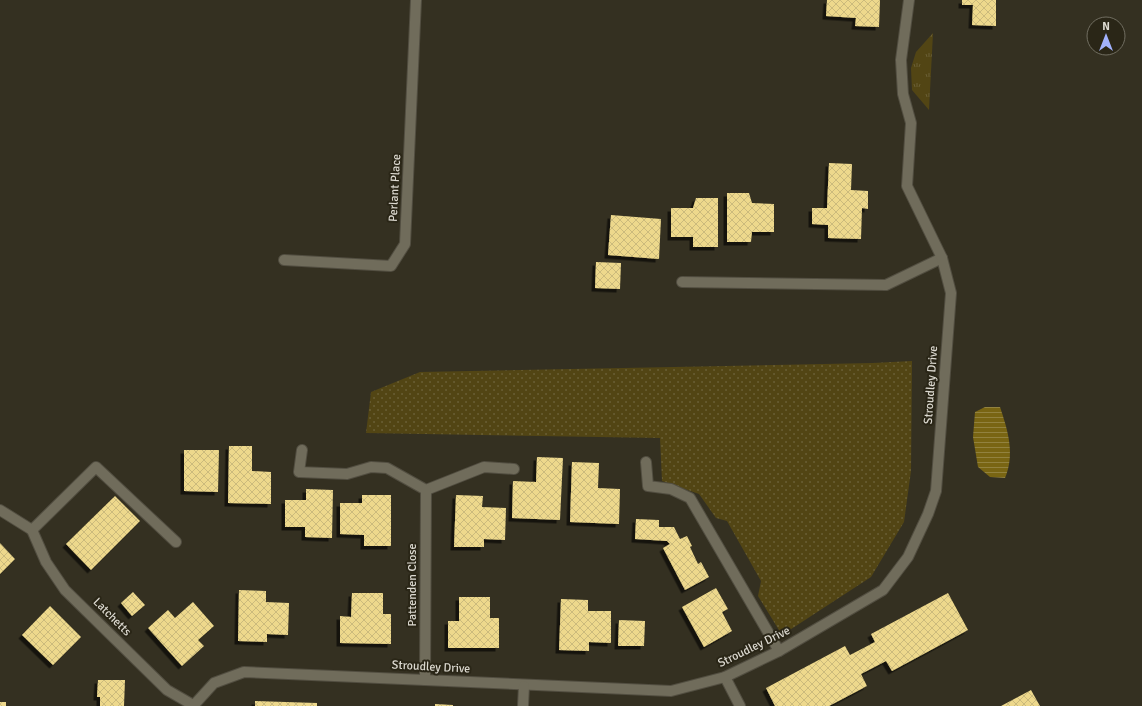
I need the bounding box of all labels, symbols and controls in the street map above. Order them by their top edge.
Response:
north arrow [1086,16,1126,56]
text: N [1102,20,1110,33]
street label: Perlant Place [386,154,404,222]
street label: Stroudley Drive [921,345,941,425]
street label: Pattenden Close [405,543,420,627]
street label: Latchetts [90,595,134,639]
street label: Stroudley Drive [715,623,793,671]
street label: Stroudley Drive [391,657,471,677]

